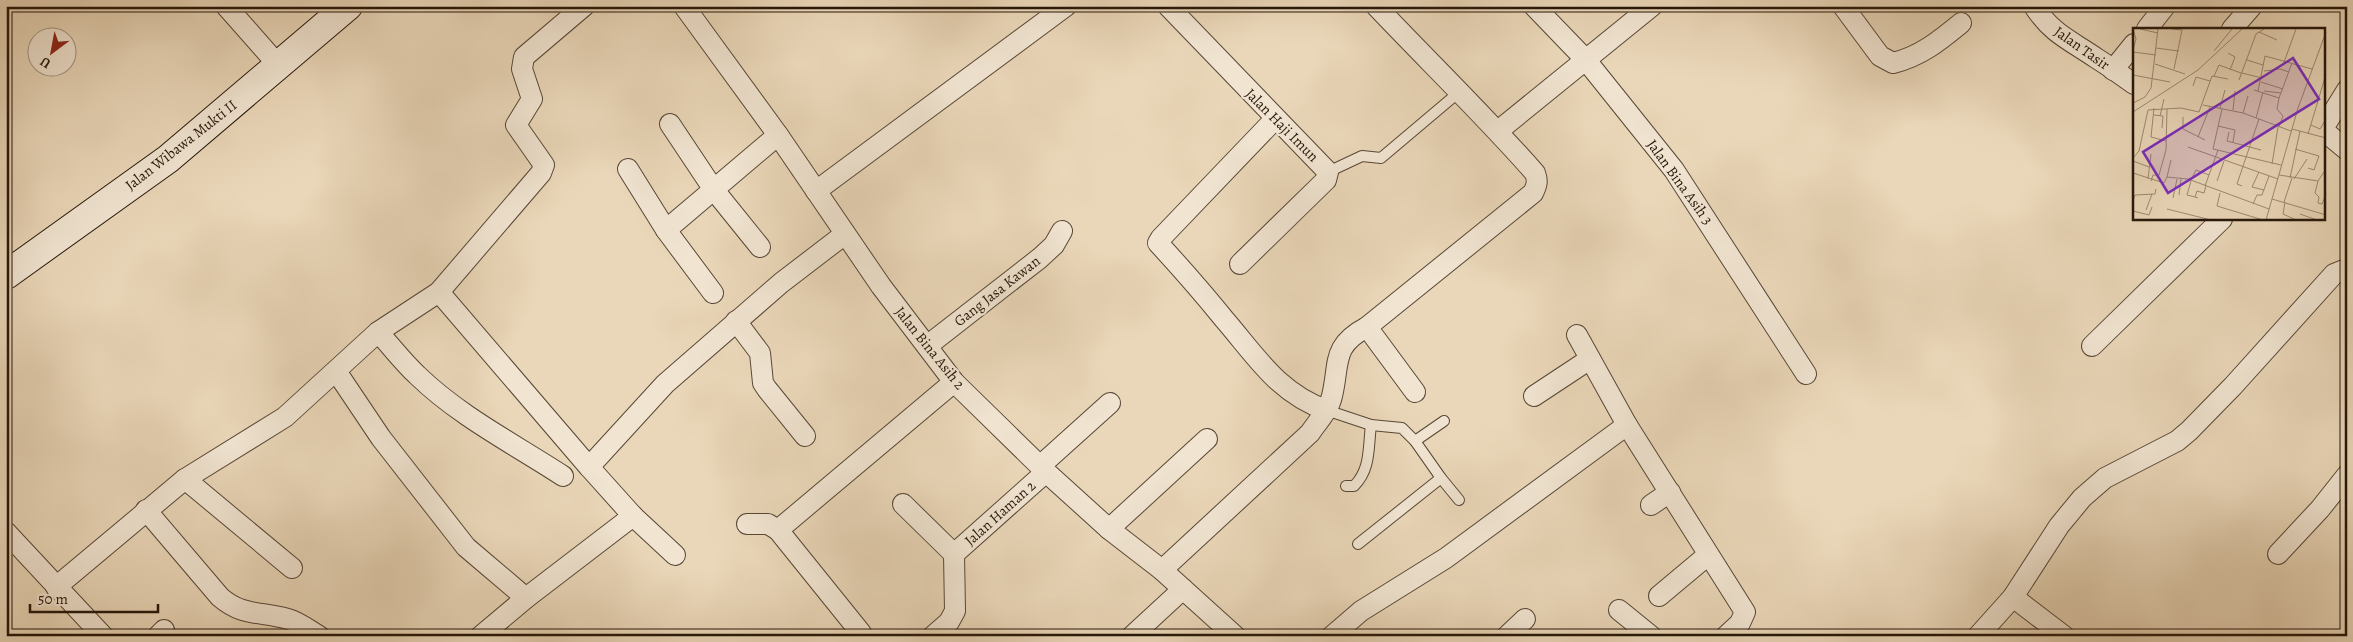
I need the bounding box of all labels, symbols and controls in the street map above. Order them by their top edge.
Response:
street label: Jalan Tasir [2050,22,2114,75]
north arrow [28,28,78,78]
inset map [2133,28,2326,220]
text: U [36,52,54,73]
street label: Jalan Haji Imun [1241,84,1323,166]
street label: Jalan Wibawa Mukti II [121,95,241,195]
street label: Jalan Bina Asih 3 [1642,135,1718,229]
street label: Gang Jasa Kawan [950,251,1044,331]
street label: Jalan Bina Asih 2 [890,302,970,394]
street label: Jalan Haman 2 [960,476,1040,550]
scale bar [30,582,158,614]
text: 50 m [38,589,68,609]

